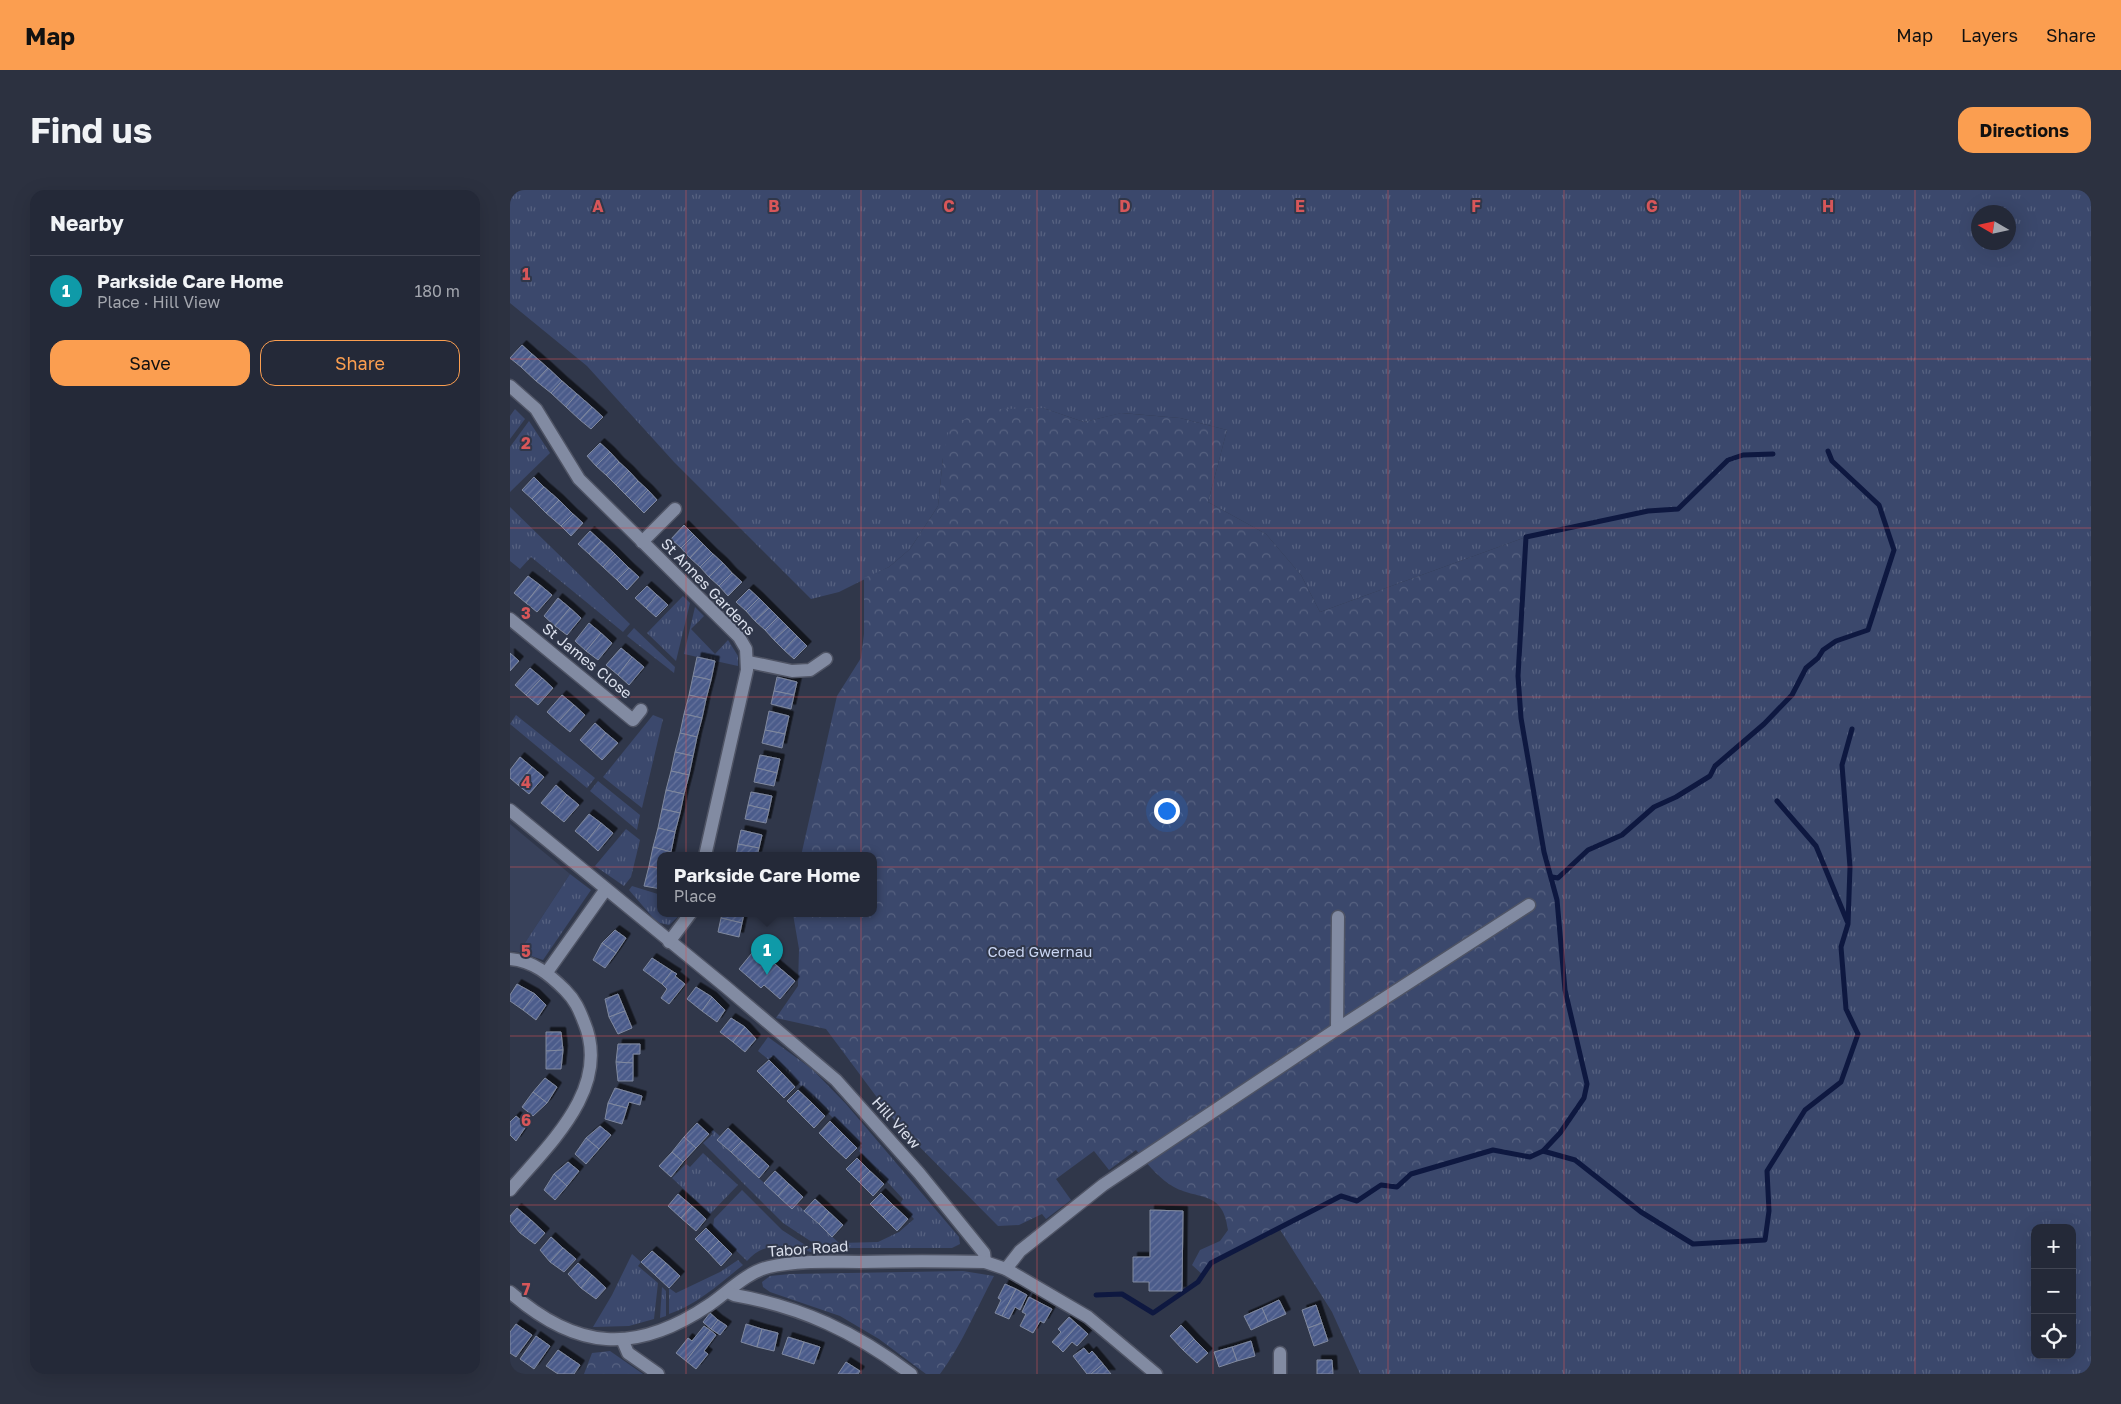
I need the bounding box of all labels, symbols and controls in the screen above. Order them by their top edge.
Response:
text: Map [25,21,75,50]
text: Map [1896,24,1933,46]
text: Layers [1961,24,2018,46]
text: Share [2046,24,2096,46]
button: Directions [1958,107,2091,153]
text: Find us [30,109,152,151]
text: A [592,196,604,216]
text: B [768,196,780,216]
text: C [943,196,955,216]
text: D [1119,196,1131,216]
text: E [1295,196,1305,216]
text: F [1471,196,1481,216]
text: G [1646,196,1658,216]
text: H [1822,196,1834,216]
north arrow [1971,205,2016,250]
text: Nearby [50,210,124,236]
text: 1 [522,264,530,284]
text: Parkside Care Home [97,269,284,292]
text: 1 [62,281,70,301]
text: 180 m [414,281,460,301]
text: Place · Hill View [97,292,220,312]
button: Save [50,340,250,386]
button: Share [260,340,460,386]
text: 2 [521,433,531,453]
street label: St Annes Gardens [658,534,760,639]
text: 3 [521,603,531,623]
street label: St James Close [539,619,636,702]
text: 4 [521,772,531,792]
your location [1154,798,1180,824]
popup [657,852,877,917]
text: Parkside Care Home [674,863,860,886]
text: Place [674,886,716,906]
pin: 1 [751,934,783,975]
text: 5 [521,941,531,961]
park label: Coed Gwernau [988,942,1092,960]
street label: Hill View [869,1093,925,1152]
text: 6 [521,1110,531,1130]
map controls [2031,1224,2076,1359]
button: + [2031,1224,2076,1269]
street label: Tabor Road [767,1236,849,1260]
button: − [2031,1269,2076,1314]
text: 7 [522,1279,531,1299]
button: locate [2031,1314,2076,1359]

